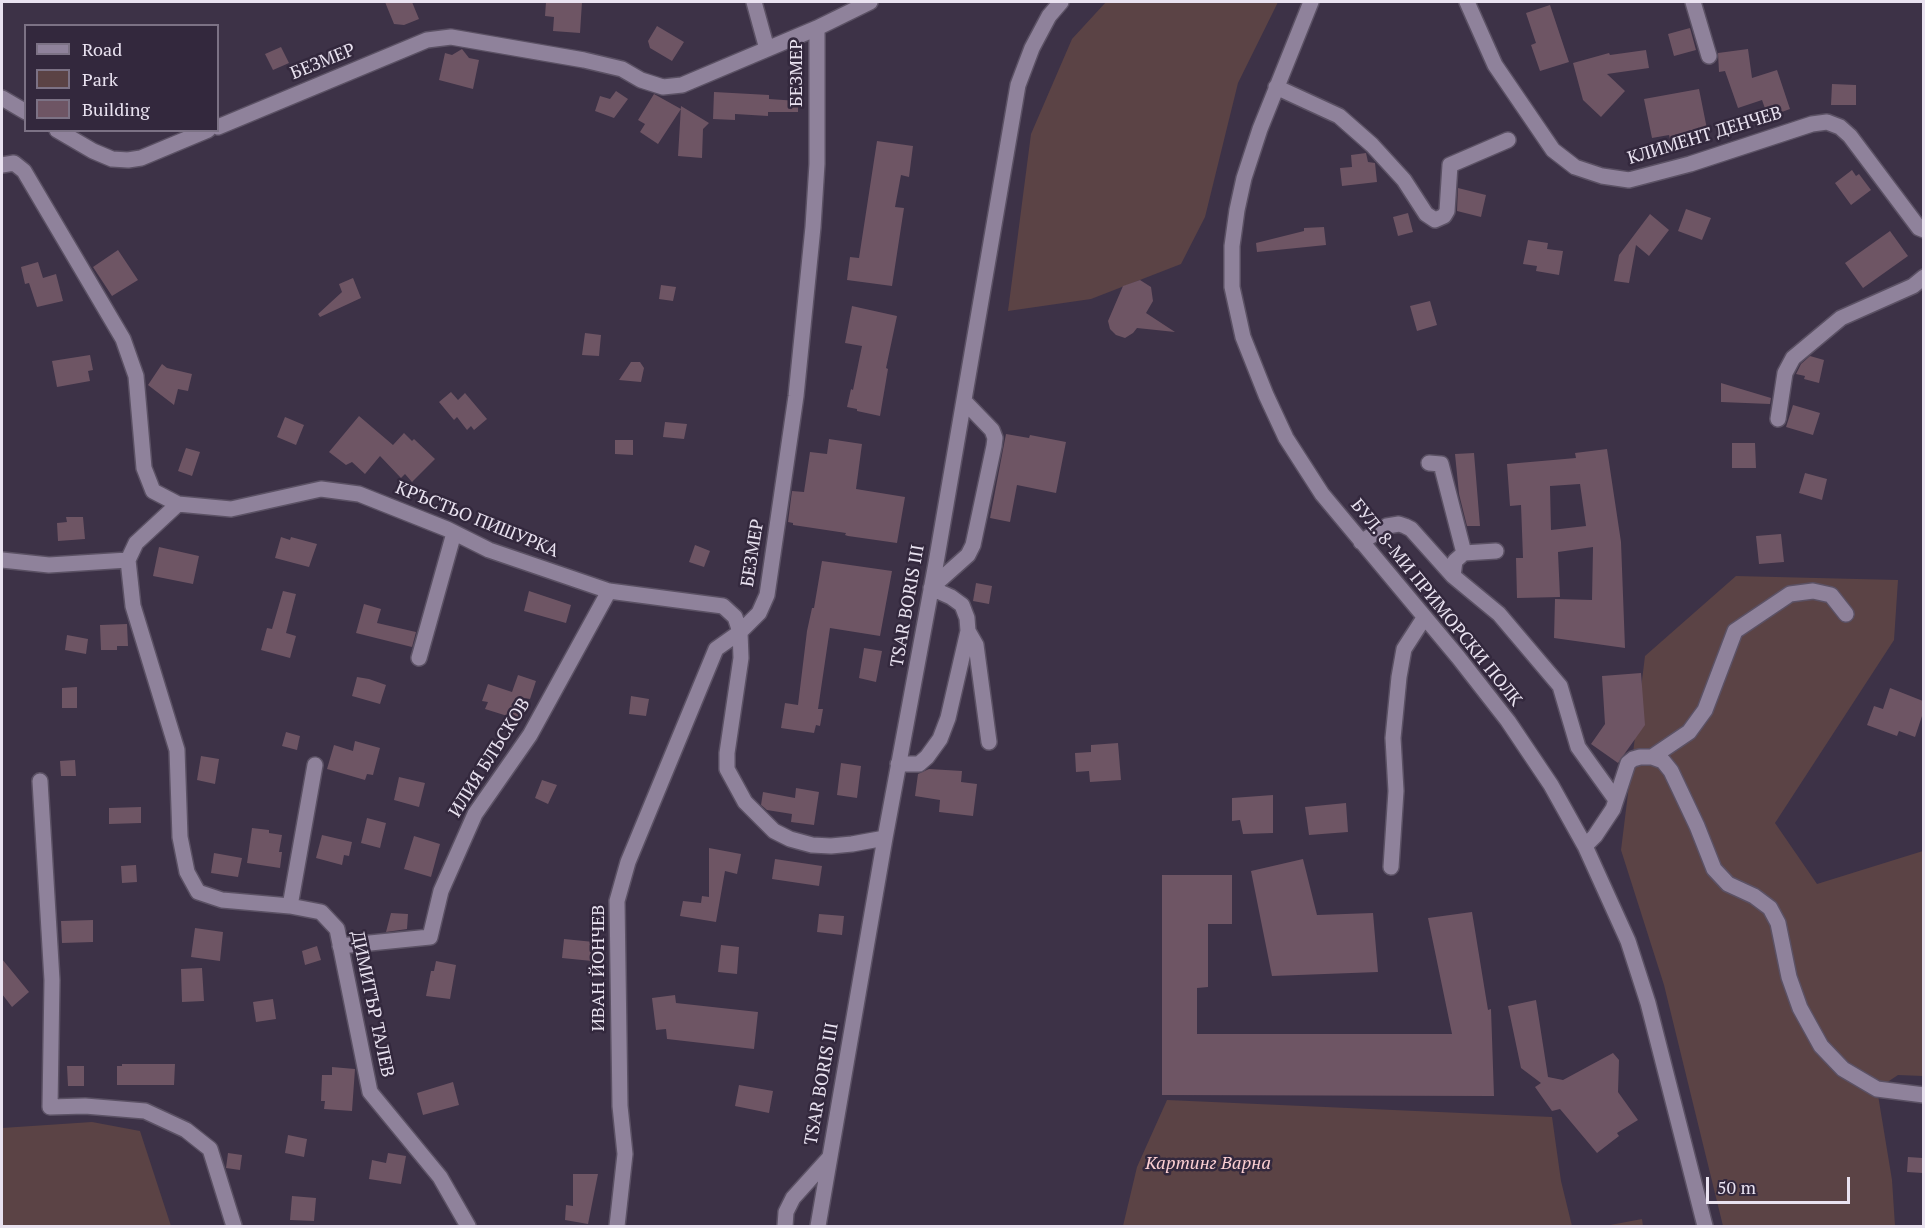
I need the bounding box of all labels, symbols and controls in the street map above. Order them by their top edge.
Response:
legend [24,24,219,132]
text: Road [82,37,122,61]
street label: БЕЗМЕР [287,39,359,85]
street label: БЕЗМЕР [786,39,808,107]
text: Park [82,67,118,91]
text: Building [82,97,150,121]
street label: КЛИМЕНТ ДЕНЧЕВ [1625,102,1785,170]
street label: КРЪСТЬО ПИШУРКА [392,477,562,563]
street label: БУЛ. 8-МИ ПРИМОРСКИ ПОЛК [1346,495,1526,711]
street label: БЕЗМЕР [737,518,769,588]
street label: TSAR BORIS III [887,543,929,669]
street label: ИЛИЯ БЛЪСКОВ [445,694,535,822]
street label: ИВАН ЙОНЧЕВ [588,905,610,1031]
street label: ДИМИТЪР ТАЛЕВ [346,929,398,1079]
street label: TSAR BORIS III [801,1021,843,1147]
park label: Картинг Варна [1145,1153,1271,1175]
scale bar [1709,1165,1853,1203]
text: 50 m [1717,1175,1756,1199]

